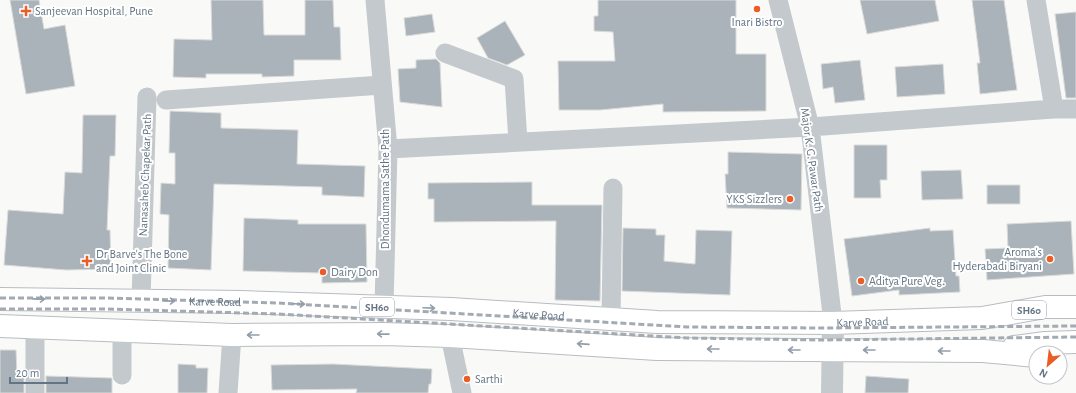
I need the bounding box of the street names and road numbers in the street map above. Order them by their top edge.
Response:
street label: Major K. G. Pawar Path [798,107,825,213]
street label: Nanasaheb Chapekar Path [137,113,153,237]
street label: Dhondumama Sathe Path [379,129,391,249]
street label: Karve Road [189,295,241,308]
road number: SH60 [360,298,394,316]
road number: SH60 [1012,301,1046,319]
street label: Karve Road [512,307,565,322]
street label: Karve Road [836,315,889,329]

